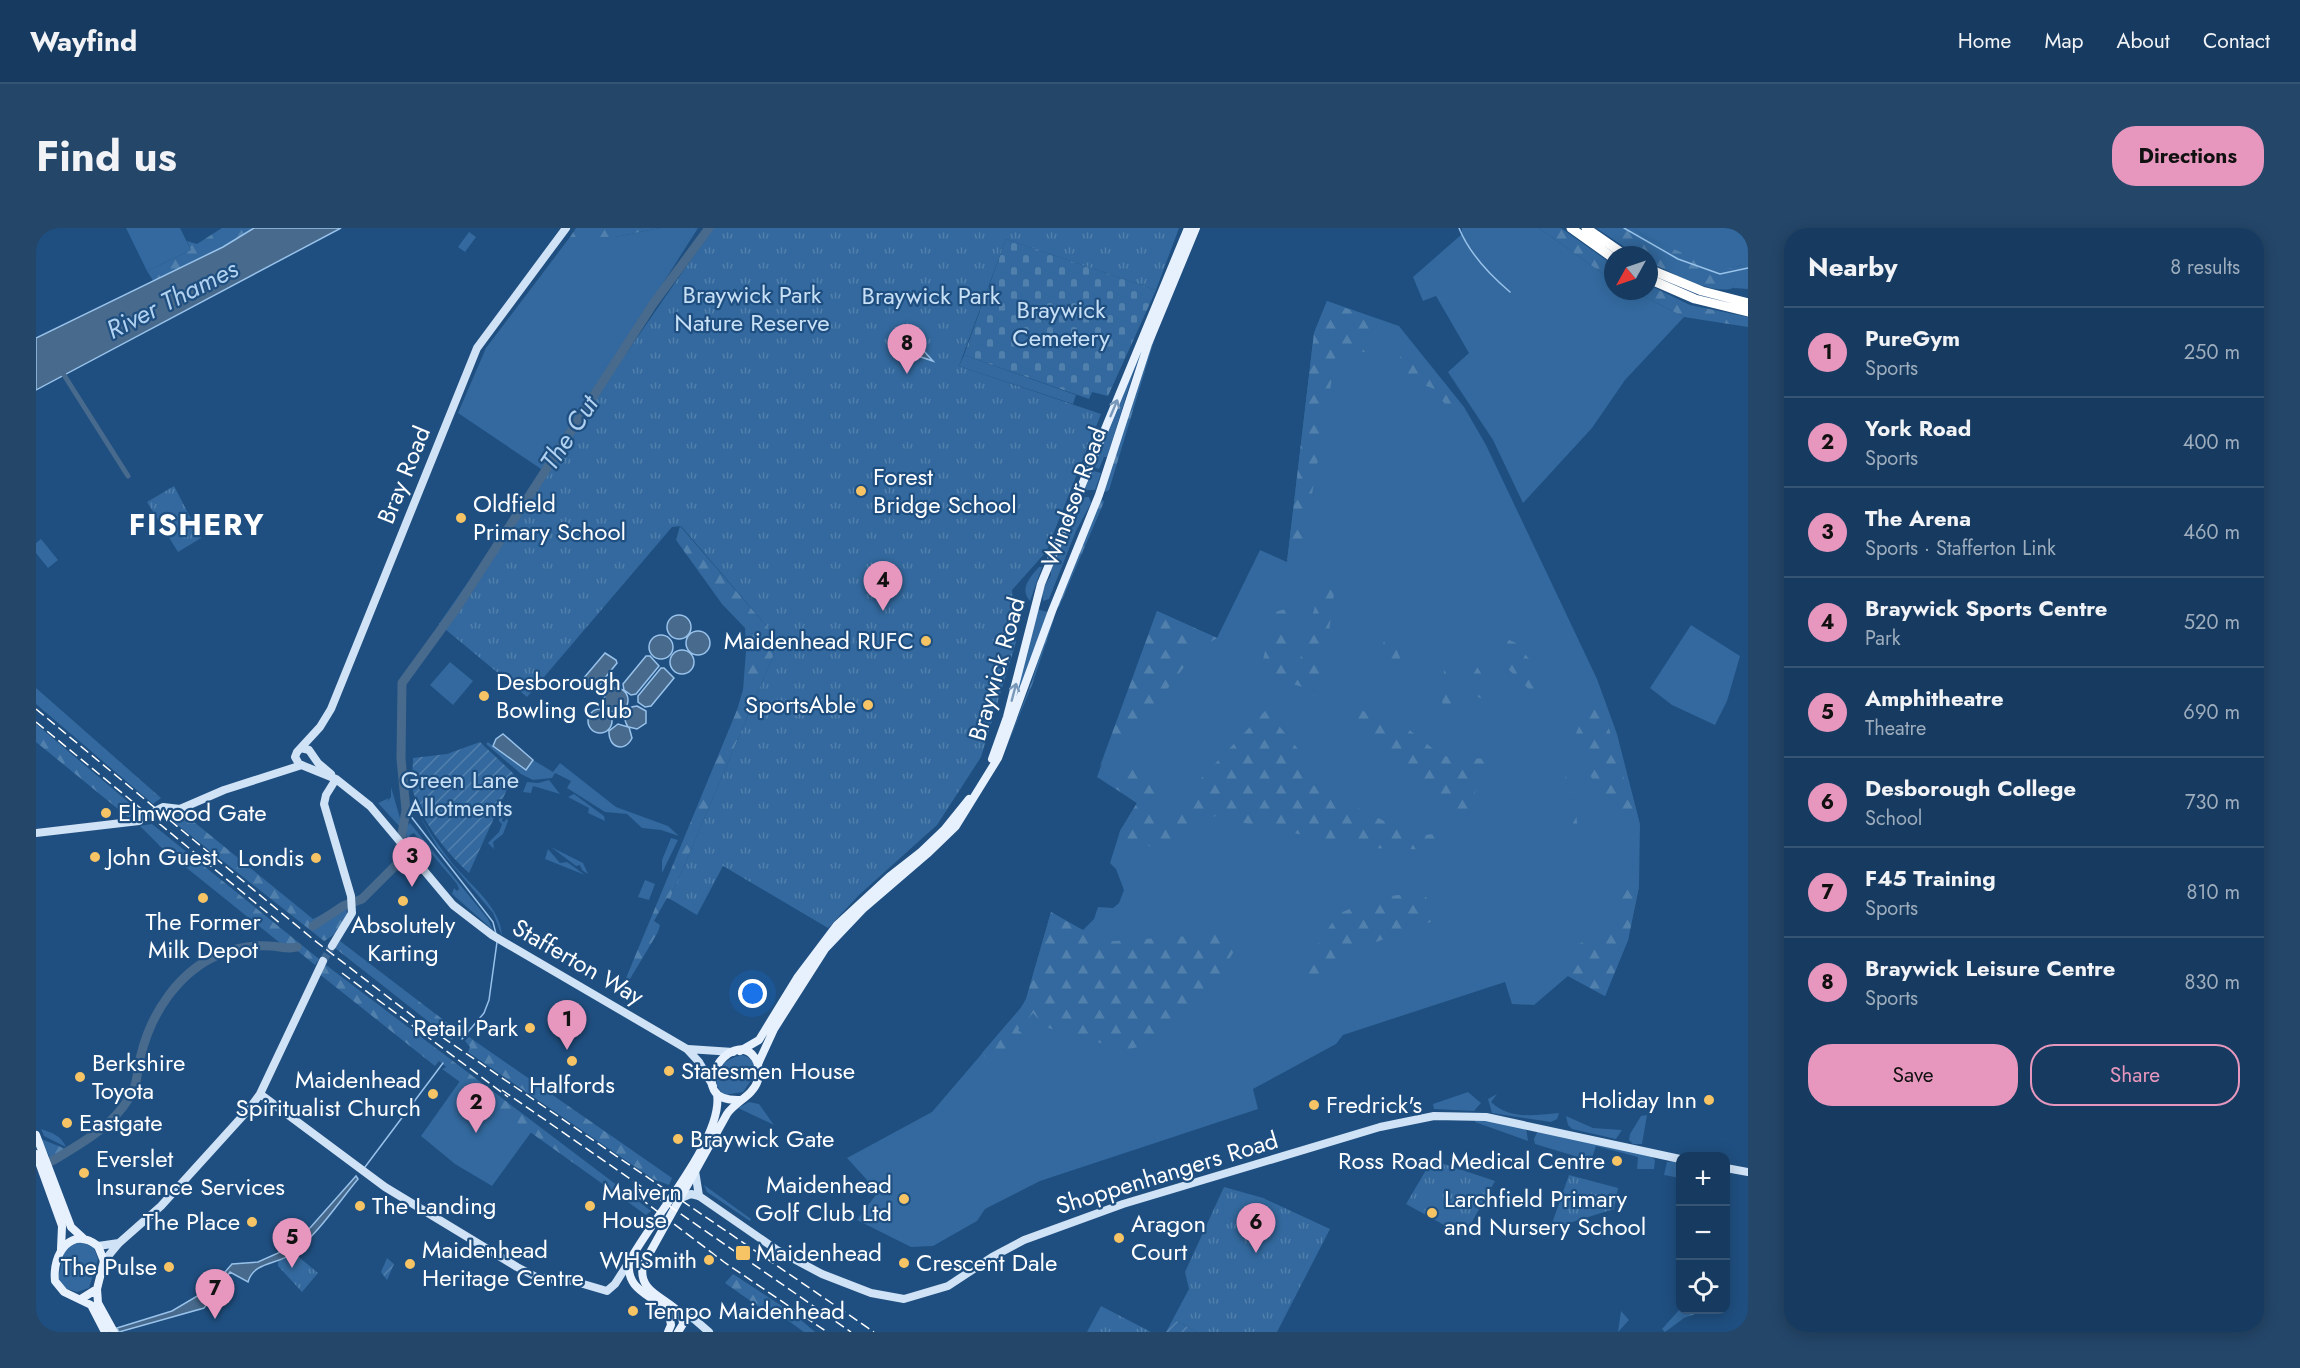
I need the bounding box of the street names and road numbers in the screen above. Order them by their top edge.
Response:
street label: Bray Road [368,421,439,529]
street label: Windsor Road [1032,422,1115,572]
street label: Braywick Road [959,593,1034,745]
street label: Stafferton Way [506,910,651,1014]
street label: Shoppenhangers Road [1051,1122,1282,1223]

